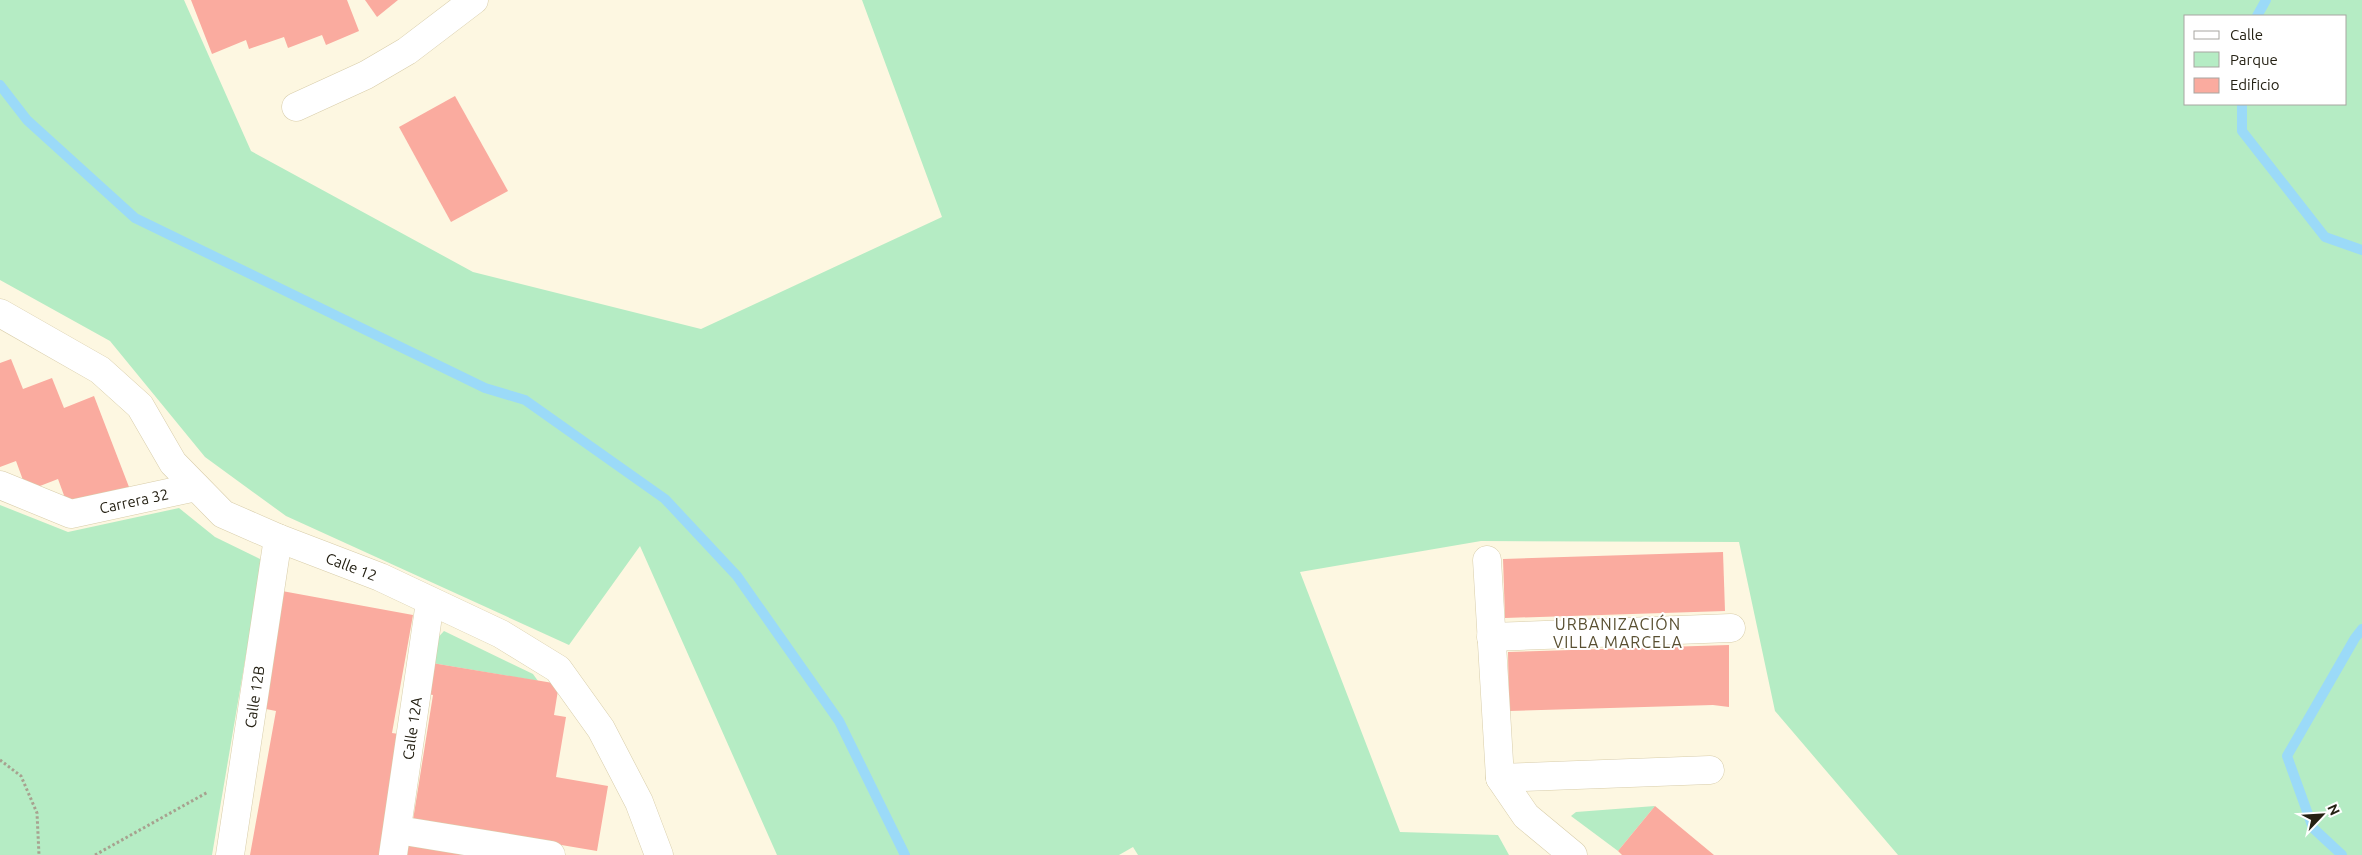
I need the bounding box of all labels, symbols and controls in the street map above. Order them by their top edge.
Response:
legend [2184,15,2347,105]
text: Calle [2230,26,2263,43]
text: Parque [2230,51,2278,68]
text: Edificio [2230,76,2279,93]
street label: Carrera 32 [98,485,170,516]
street label: Calle 12 [324,549,380,584]
district label: URBANIZACIÓN VILLA MARCELA [1553,614,1683,651]
street label: Calle 12B [241,664,267,729]
street label: Calle 12A [399,696,425,761]
north arrow [2297,790,2347,840]
text: N [2324,801,2343,818]

